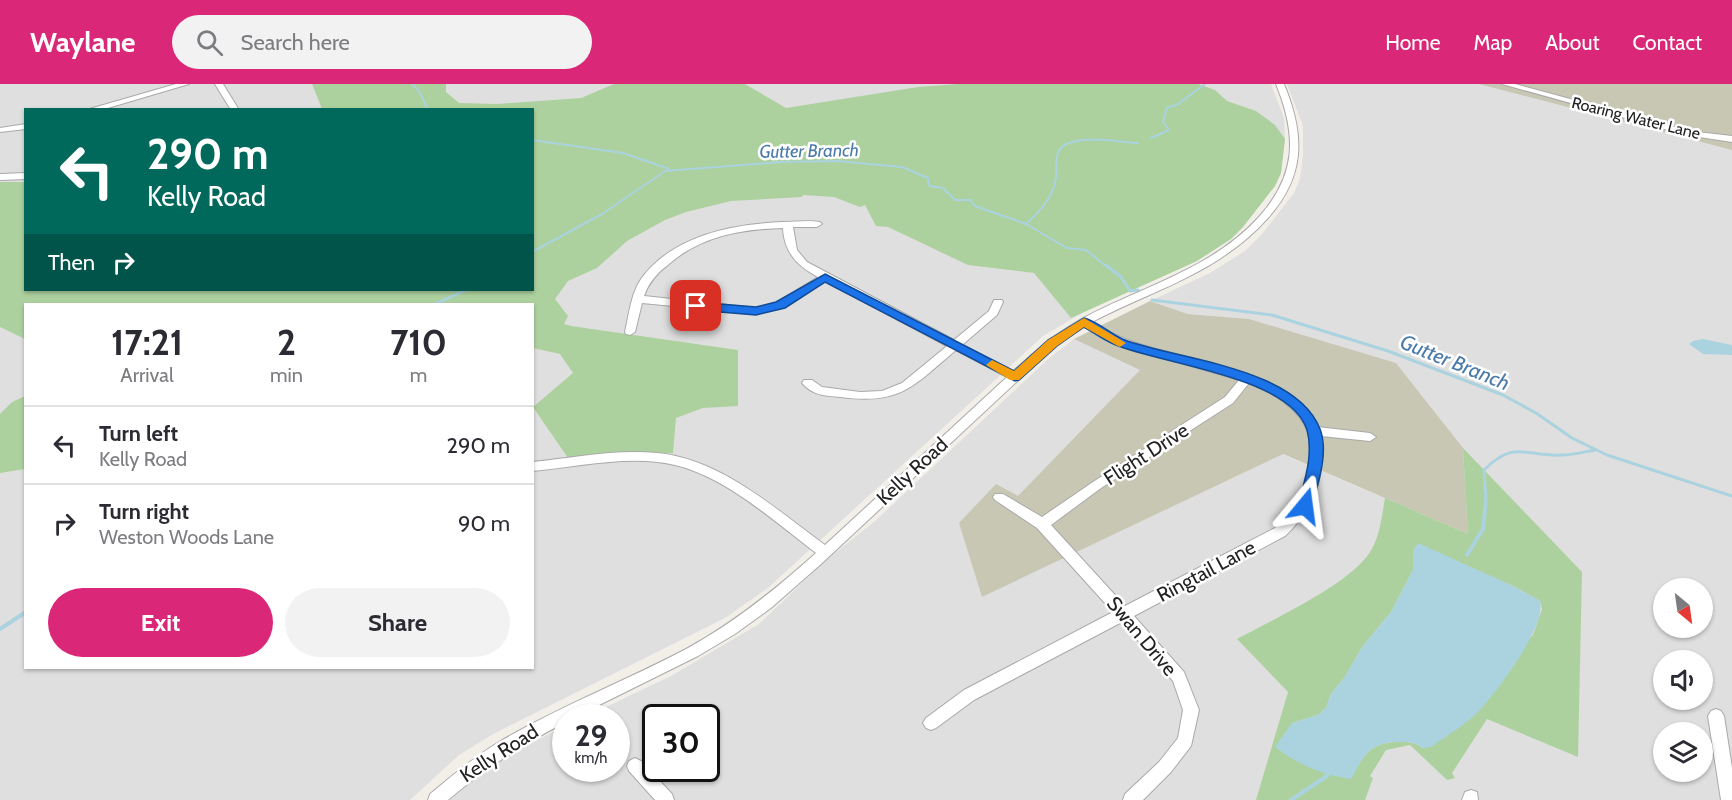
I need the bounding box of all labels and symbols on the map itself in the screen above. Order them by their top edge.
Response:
street label: Roaring Water Lane [1570,93,1702,143]
water label: Gutter Branch [759,139,859,163]
pin [670,280,721,331]
water label: Gutter Branch [1397,329,1513,395]
street label: Flight Drive [1099,418,1193,490]
street label: Kelly Road [872,432,952,510]
position arrow [1273,474,1337,538]
street label: Ringtail Lane [1153,535,1259,607]
north arrow [1653,578,1713,638]
street label: Swan Drive [1102,592,1182,680]
speed limit sign: 30 [642,704,720,782]
street label: Kelly Road [455,719,543,787]

